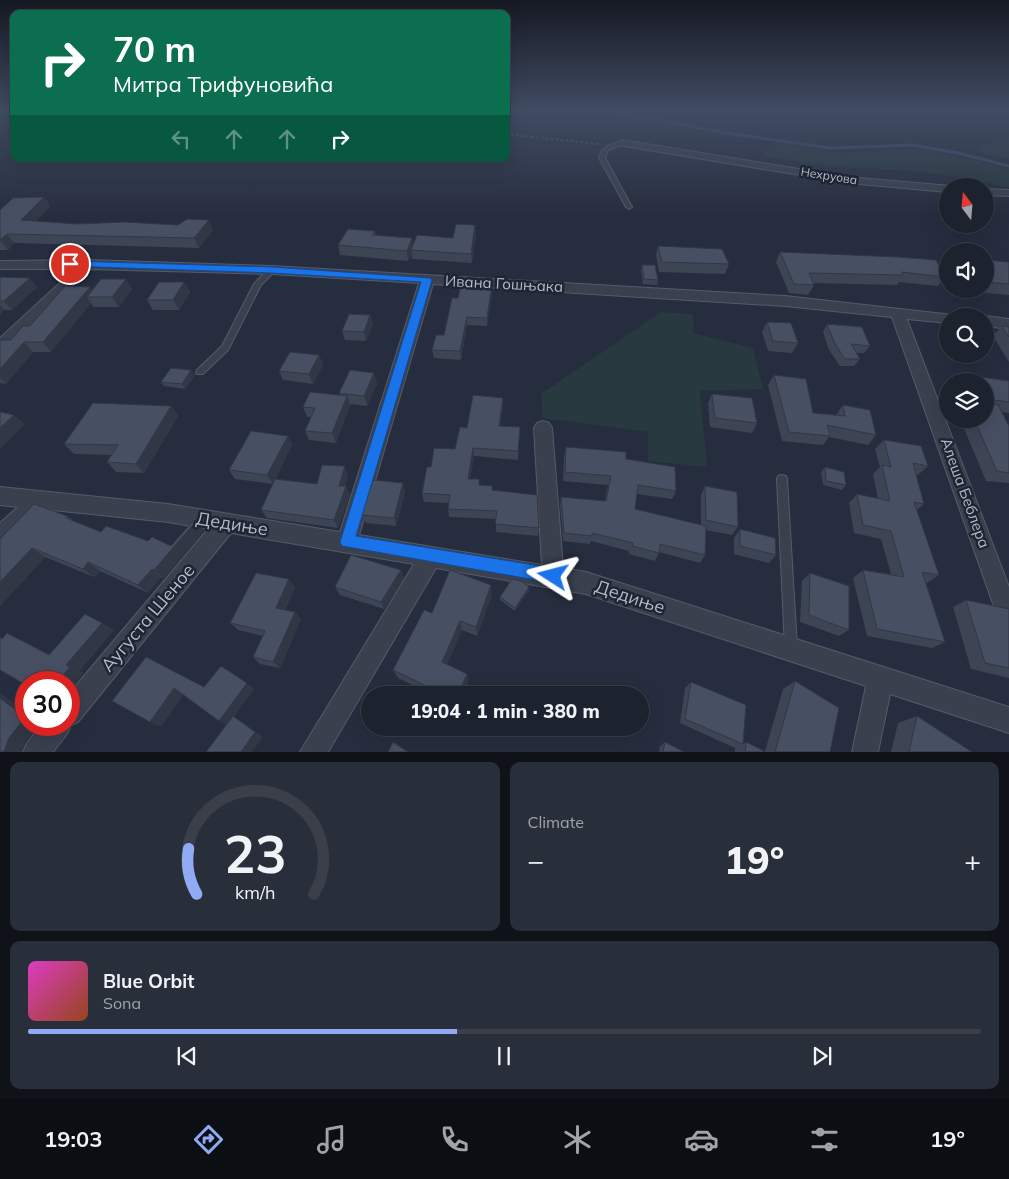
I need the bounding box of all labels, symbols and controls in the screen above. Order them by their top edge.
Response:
text: 70 m [113,27,196,71]
icon: right [30,30,95,95]
text: Митра Трифуновића [113,70,333,98]
icon: left [167,125,195,153]
icon: ahead [220,125,248,153]
icon: ahead [273,125,301,153]
icon: right [326,125,354,153]
street label: Нехруова [800,164,858,187]
north arrow [939,178,994,232]
map controls [939,178,994,428]
pin [49,243,91,285]
button: sound [939,243,994,298]
icon: arrive [56,250,84,278]
street label: Ивана Гошњака [444,271,564,296]
button: search [939,308,994,363]
button: layers [939,373,994,428]
street label: Алеша Беблера [937,435,994,551]
street label: Дедиње [195,506,270,541]
position arrow [526,549,578,601]
street label: Аугуста Шеное [96,559,199,676]
street label: Дедиње [592,574,668,619]
speed limit sign: 30 [15,671,80,736]
text: 19:04 · 1 min · 380 m [410,699,600,723]
text: Climate [528,812,584,832]
text: 23 [224,821,286,886]
text: 19° [724,836,784,884]
text: − [528,843,544,878]
text: + [964,843,981,878]
text: km/h [235,881,275,903]
text: Blue Orbit [103,969,194,993]
text: Sona [103,993,141,1013]
icon: previous [173,1042,201,1070]
icon: pause [490,1042,518,1070]
icon: next [808,1042,836,1070]
icon: directions [191,1122,226,1157]
icon: music [314,1122,349,1157]
icon: phone [437,1122,472,1157]
icon: climate [560,1122,595,1157]
icon: car [684,1122,719,1157]
icon: filters [807,1122,842,1157]
text: 19:03 [44,1125,102,1153]
text: 19° [930,1125,965,1153]

